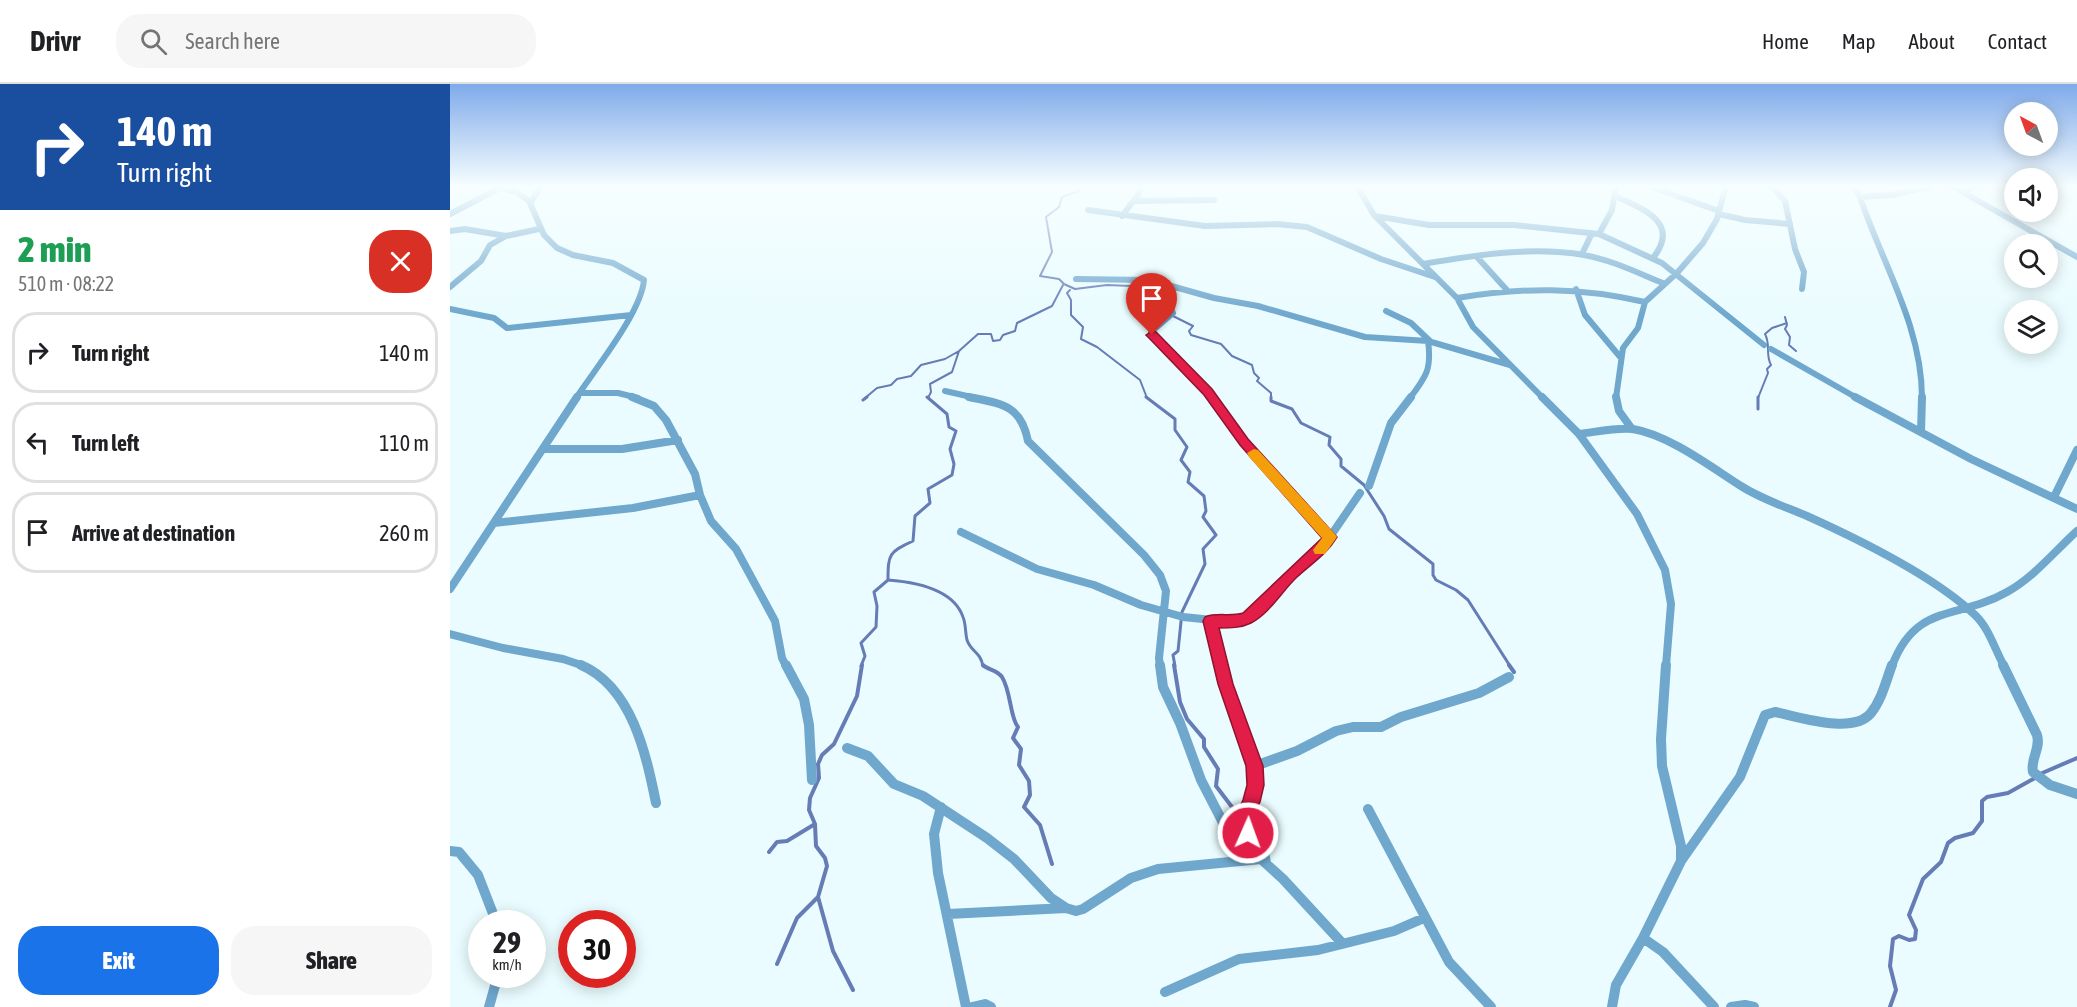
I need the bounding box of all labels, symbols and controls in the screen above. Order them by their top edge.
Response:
search box [116,14,536,68]
text: Drivr [30,25,80,57]
icon: search [137,25,170,58]
text: Search here [185,28,280,54]
text: Home [1762,29,1809,53]
text: Map [1842,29,1876,53]
text: About [1909,29,1955,53]
text: Contact [1988,29,2047,53]
north arrow [2004,102,2058,156]
map controls [2004,102,2058,354]
text: 140 m [117,107,212,155]
icon: right [18,108,96,186]
text: Turn right [117,157,212,188]
button: sound [2004,168,2058,222]
text: 2 min [18,228,92,270]
button: close [369,230,432,293]
button: search [2004,234,2058,288]
text: 510 m · 08:22 [18,272,114,295]
pin [1126,273,1177,335]
icon: arrive [1135,282,1168,315]
button: layers [2004,300,2058,354]
icon: right [21,336,54,369]
text: Turn right [72,340,149,366]
text: 140 m [379,340,429,366]
icon: left [21,426,54,459]
text: Turn left [72,430,139,456]
text: 110 m [379,430,429,456]
icon: arrive [21,516,54,549]
text: Arrive at destination [72,520,235,546]
text: 260 m [379,520,429,546]
position arrow [1216,801,1280,865]
speed limit sign: 30 [558,910,636,988]
text: 29 [493,925,521,959]
button: Exit [18,926,219,995]
button: Share [231,926,432,995]
text: km/h [492,956,522,973]

